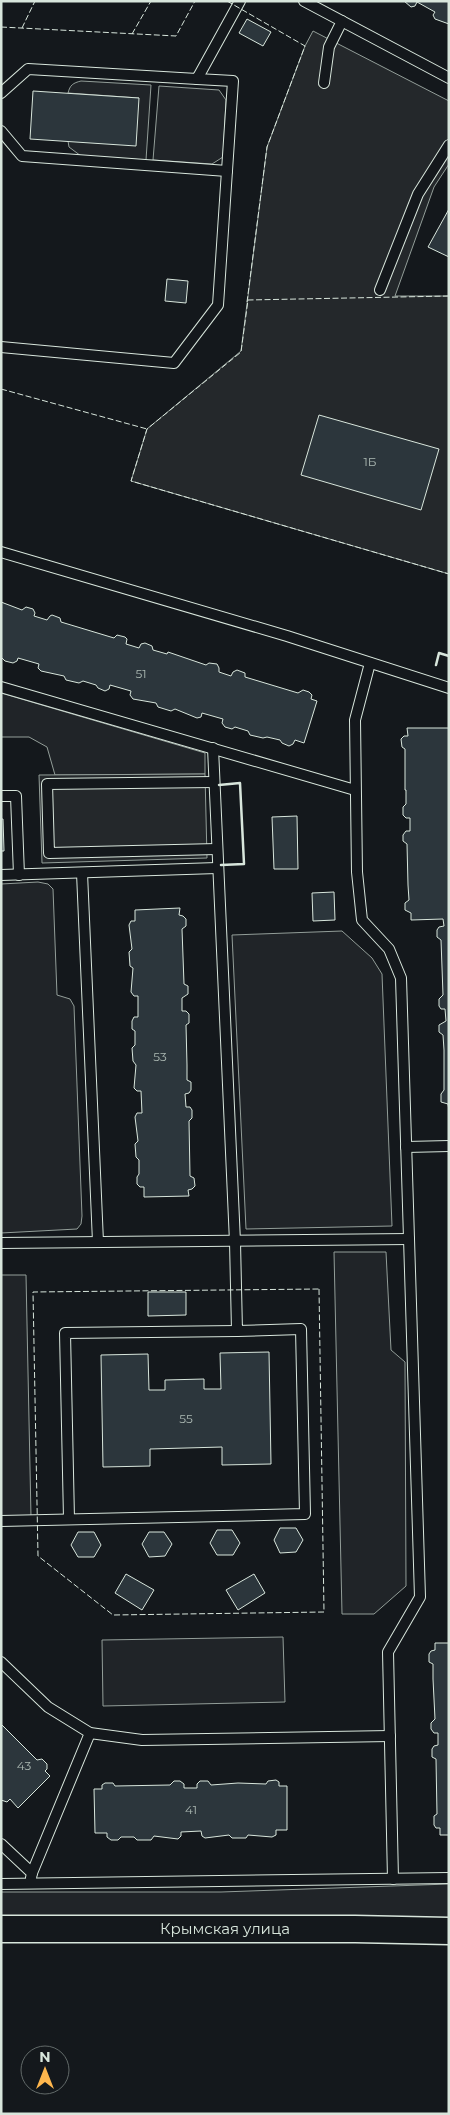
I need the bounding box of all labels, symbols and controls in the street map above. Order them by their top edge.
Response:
house number: 1Б [363,454,377,469]
house number: 51 [135,666,147,681]
house number: 53 [153,1049,167,1064]
house number: 55 [179,1411,193,1426]
house number: 43 [17,1758,31,1773]
house number: 41 [185,1802,197,1817]
street label: Крымская улица [160,1919,290,1938]
north arrow [20,2045,70,2095]
text: N [39,2048,51,2066]

